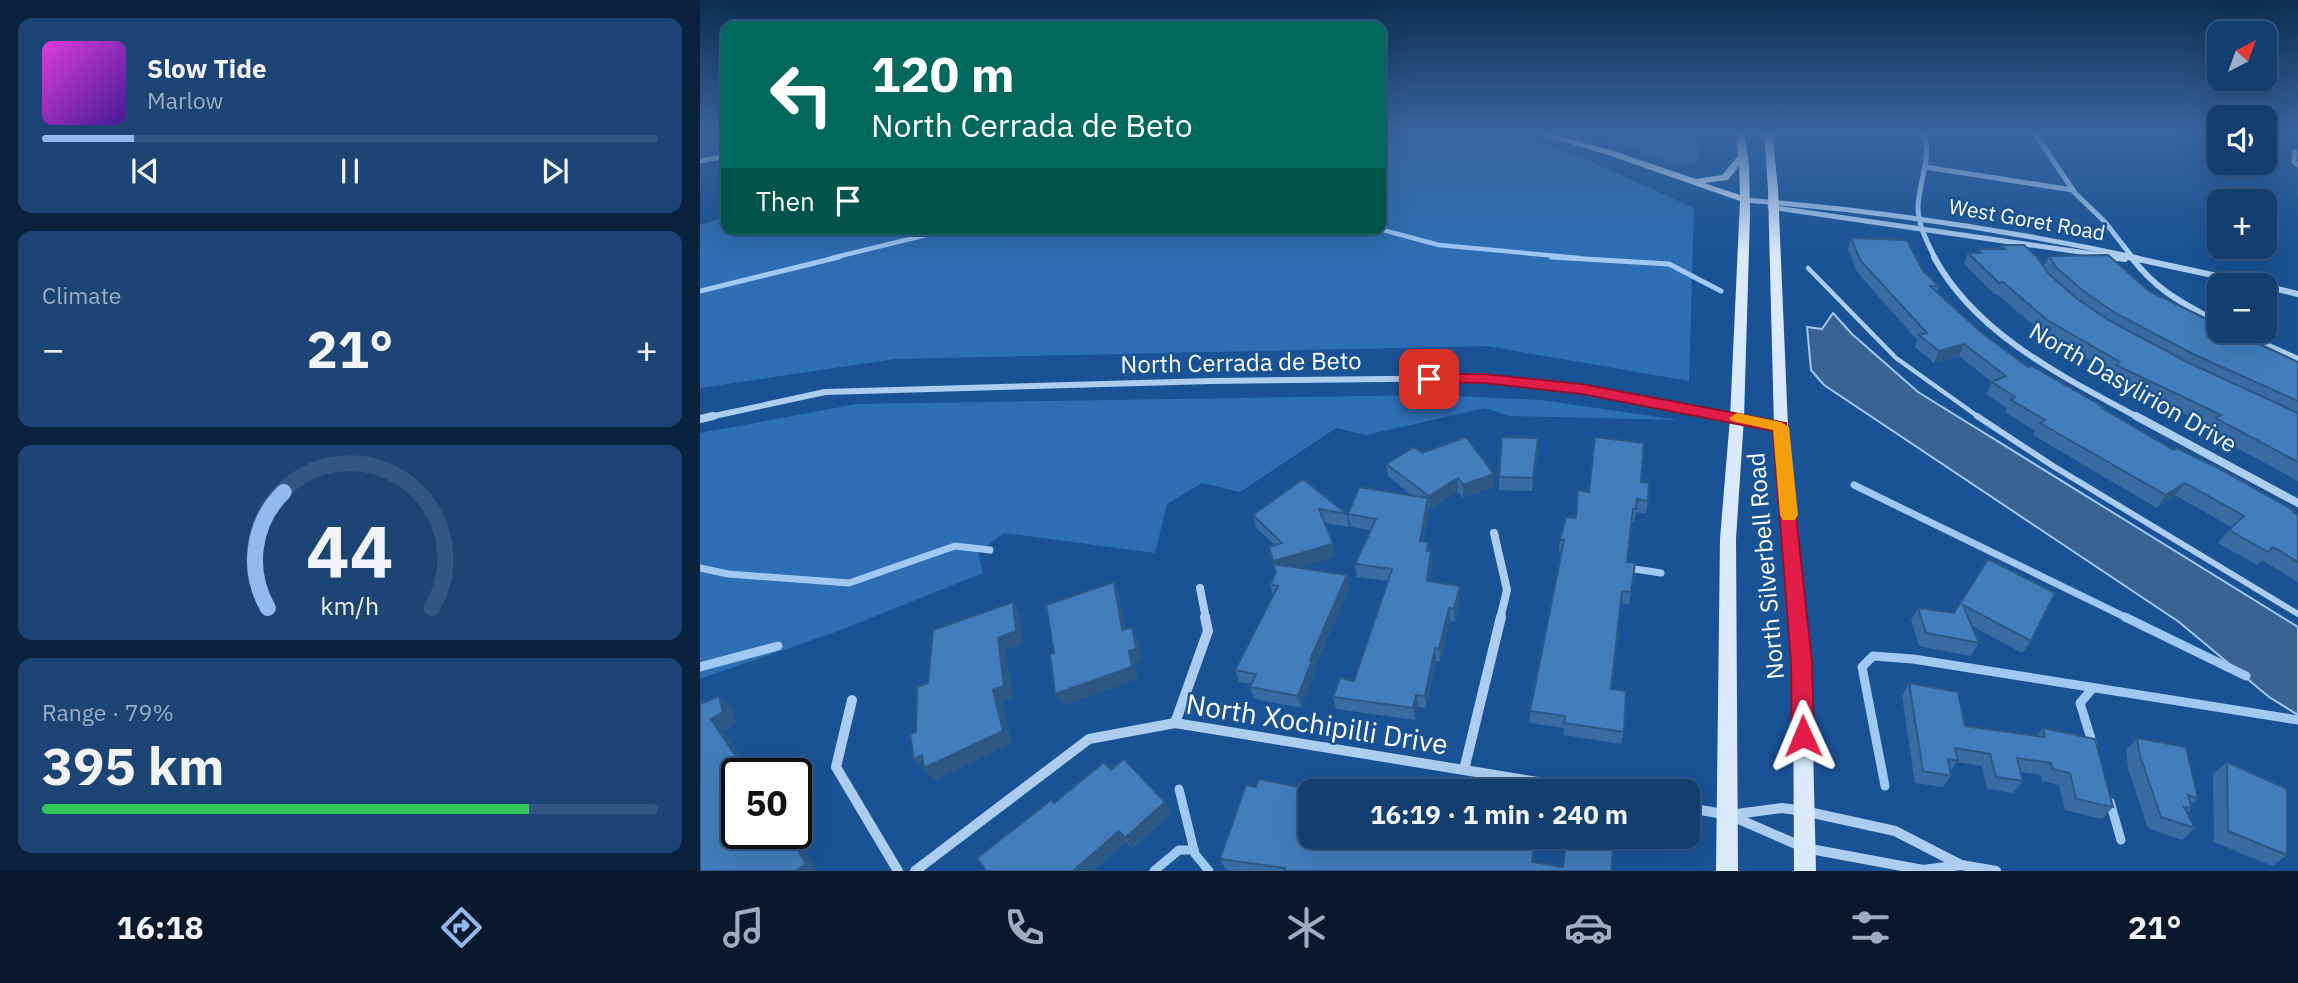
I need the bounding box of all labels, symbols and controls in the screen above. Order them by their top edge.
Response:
north arrow [2207,21,2277,91]
map controls [2207,21,2277,343]
text: 120 m [871,42,1015,105]
icon: left [756,49,847,140]
text: Slow Tide [147,51,267,85]
text: Marlow [147,85,223,115]
text: North Cerrada de Beto [871,104,1193,146]
button: sound [2207,105,2277,175]
icon: previous [126,152,164,190]
icon: pause [331,152,369,190]
icon: next [536,152,574,190]
icon: arrive [829,182,867,220]
text: Then [756,184,815,218]
button: + [2207,189,2277,259]
street label: West Goret Road [1947,191,2108,247]
button: − [2207,273,2277,343]
text: Climate [42,280,121,310]
text: 21° [307,315,393,382]
street label: North Dasylirion Drive [2024,315,2243,460]
text: − [42,324,65,373]
text: + [635,324,658,373]
street label: North Cerrada de Beto [1120,344,1362,380]
pin [1399,349,1459,409]
icon: arrive [1410,360,1448,398]
street label: North Silverbell Road [1739,451,1791,681]
text: 44 [306,504,394,599]
text: km/h [321,589,379,622]
street label: North Xochipilli Drive [1184,685,1451,762]
text: Range · 79% [42,697,174,727]
position arrow [1766,699,1840,773]
text: 395 km [42,732,224,799]
speed limit sign: 50 [721,758,812,849]
text: 16:19 · 1 min · 240 m [1370,797,1628,831]
icon: directions [437,903,486,952]
icon: music [719,903,768,952]
icon: phone [1000,903,1049,952]
icon: climate [1282,903,1331,952]
icon: car [1564,903,1613,952]
icon: filters [1846,903,1895,952]
text: 16:18 [116,906,204,948]
text: 21° [2128,906,2182,948]

